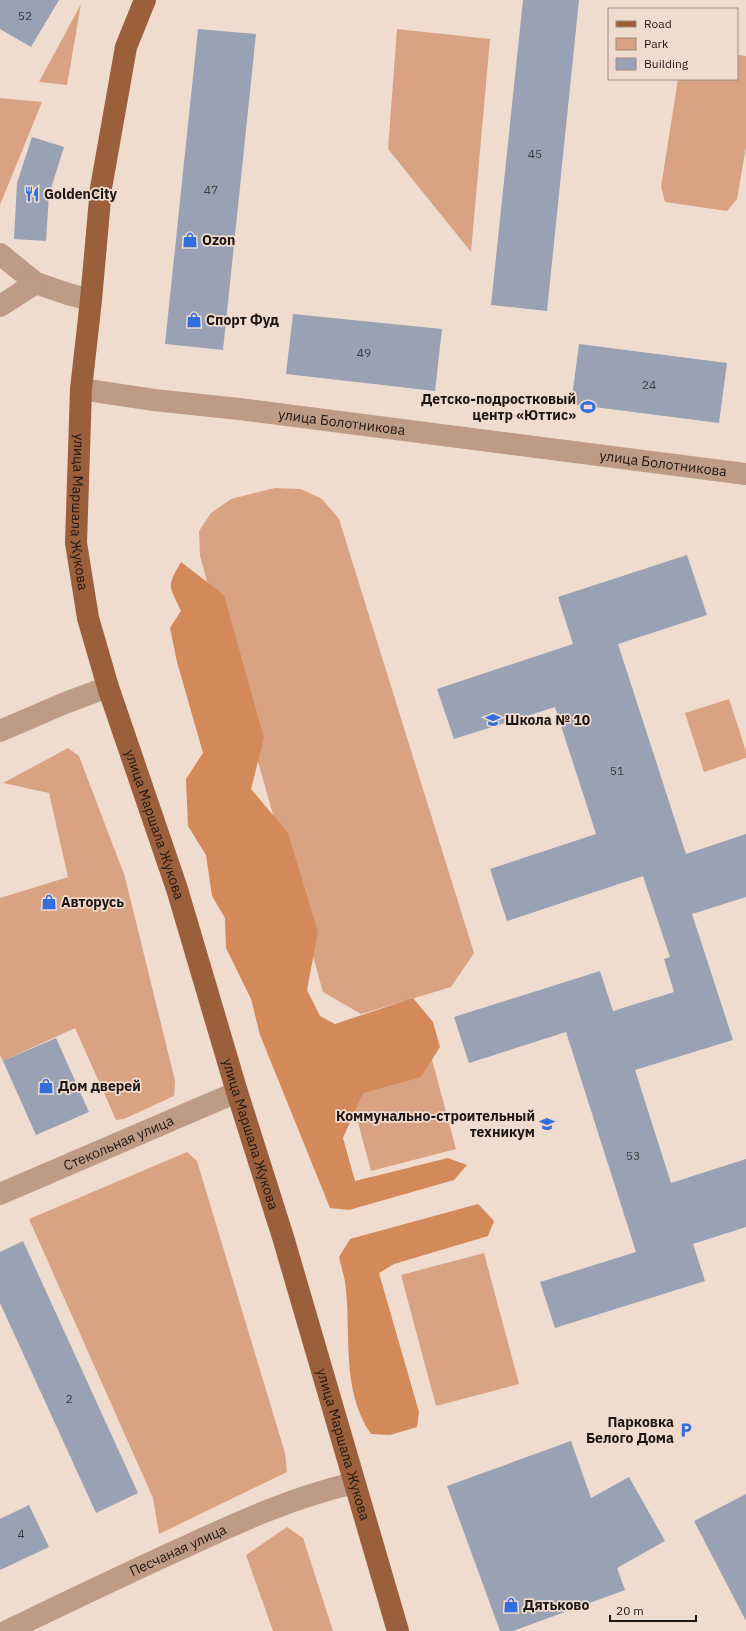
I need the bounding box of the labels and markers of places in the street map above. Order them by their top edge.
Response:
restaurant icon: GoldenCity [23,185,41,203]
place label: GoldenCity [44,185,117,203]
shop icon: Ozon [181,231,199,249]
place label: Ozon [202,231,235,249]
shop icon: Спорт Фуд [185,311,203,329]
place label: Спорт Фуд [206,311,279,329]
place label: Детско-подростковый центр «Юттис» [421,390,576,424]
sports icon: Детско-подростковый центр «Юттис» [579,398,597,416]
school or university icon: Школа № 10 [484,711,502,729]
place label: Школа № 10 [505,711,590,729]
shop icon: Авторусь [40,893,58,911]
place label: Авторусь [61,893,124,911]
shop icon: Дом дверей [37,1077,55,1095]
place label: Дом дверей [58,1077,141,1095]
place label: Коммунально-строительный техникум [336,1107,535,1141]
school or university icon: Коммунально-строительный техникум [538,1115,556,1133]
place label: Парковка Белого Дома [586,1413,674,1447]
parking icon: Парковка Белого Дома [677,1421,695,1439]
shop icon: Дятьково [502,1596,520,1614]
place label: Дятьково [523,1596,589,1614]

